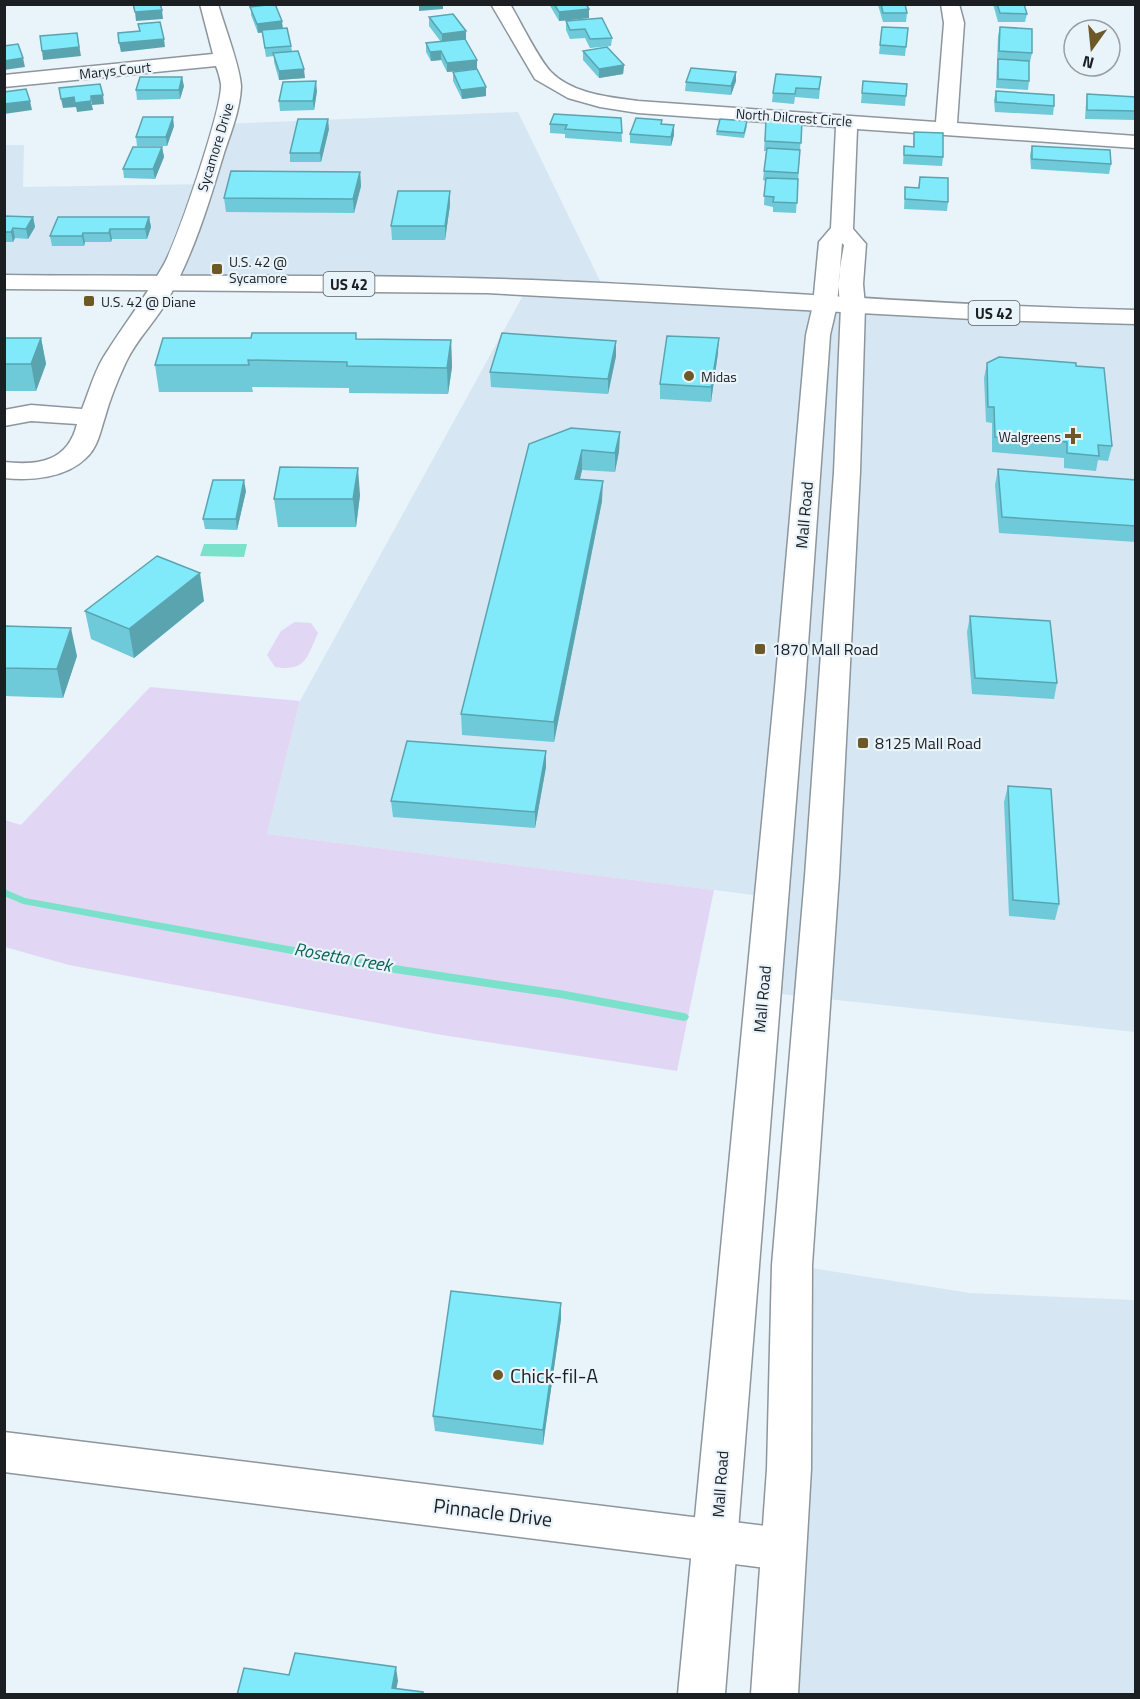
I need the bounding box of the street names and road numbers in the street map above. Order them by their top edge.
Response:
street label: Marys Court [78,56,152,84]
street label: Sycamore Drive [192,100,238,194]
street label: North Dilcrest Circle [735,102,853,132]
road number: US 42 [324,272,374,296]
road number: US 42 [968,301,1020,325]
street label: Mall Road [789,481,819,549]
street label: Mall Road [747,965,777,1033]
street label: Mall Road [706,1450,734,1518]
street label: Pinnacle Drive [432,1489,554,1535]

